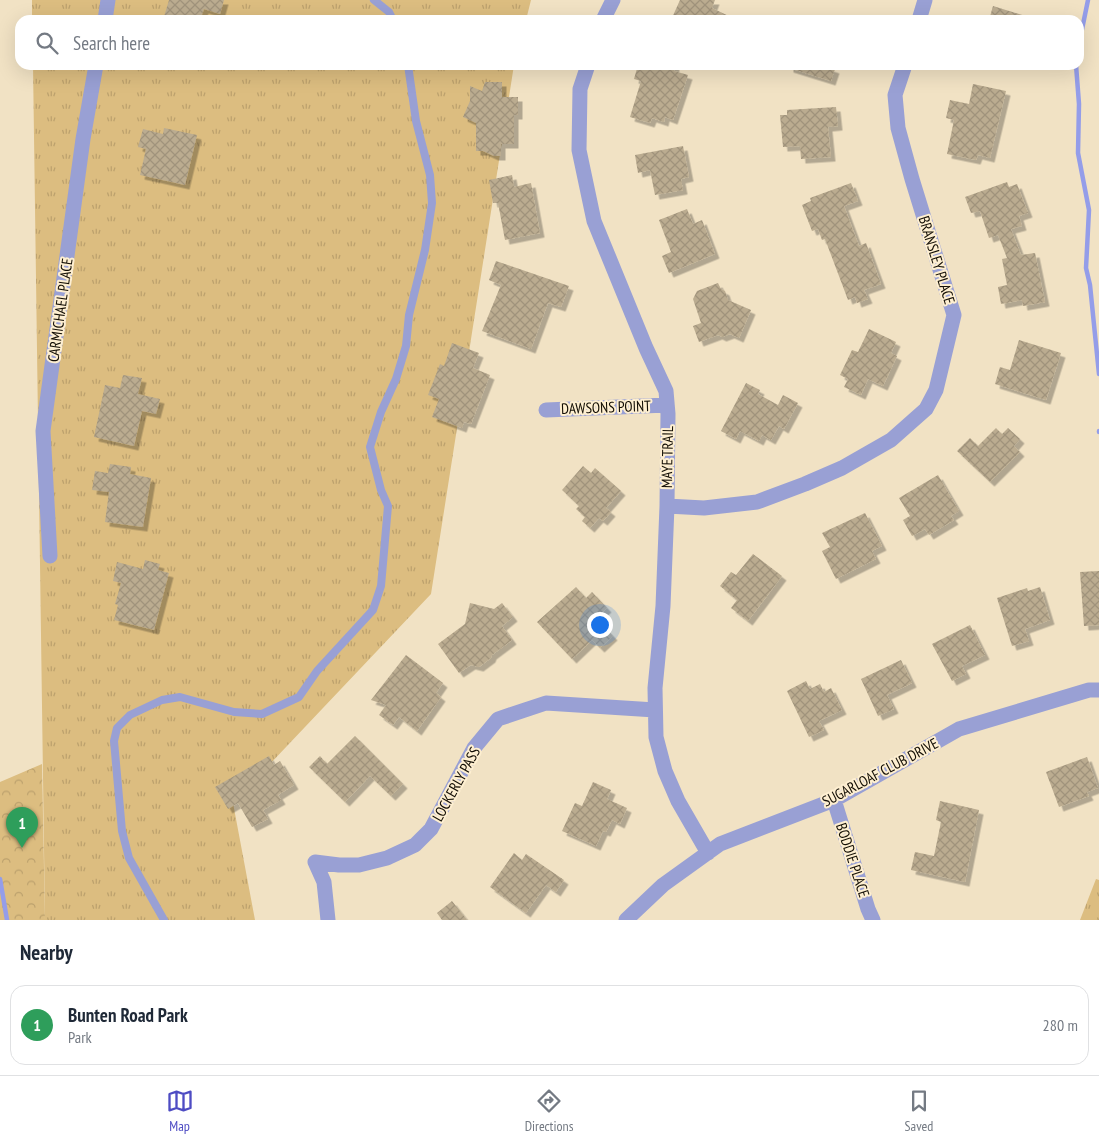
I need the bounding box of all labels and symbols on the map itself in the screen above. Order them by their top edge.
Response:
street label: BRANSLEY PLACE [915,214,959,306]
street label: CARMICHAEL PLACE [43,257,77,363]
street label: DAWSONS POINT [561,396,651,418]
street label: MAYE TRAIL [657,425,677,488]
your location [587,612,613,638]
street label: SUGARLOAF CLUB DRIVE [819,733,941,811]
street label: LOCKERLY PASS [428,744,484,824]
pin: 1 [6,807,38,848]
street label: BODDIE PLACE [832,820,874,900]

